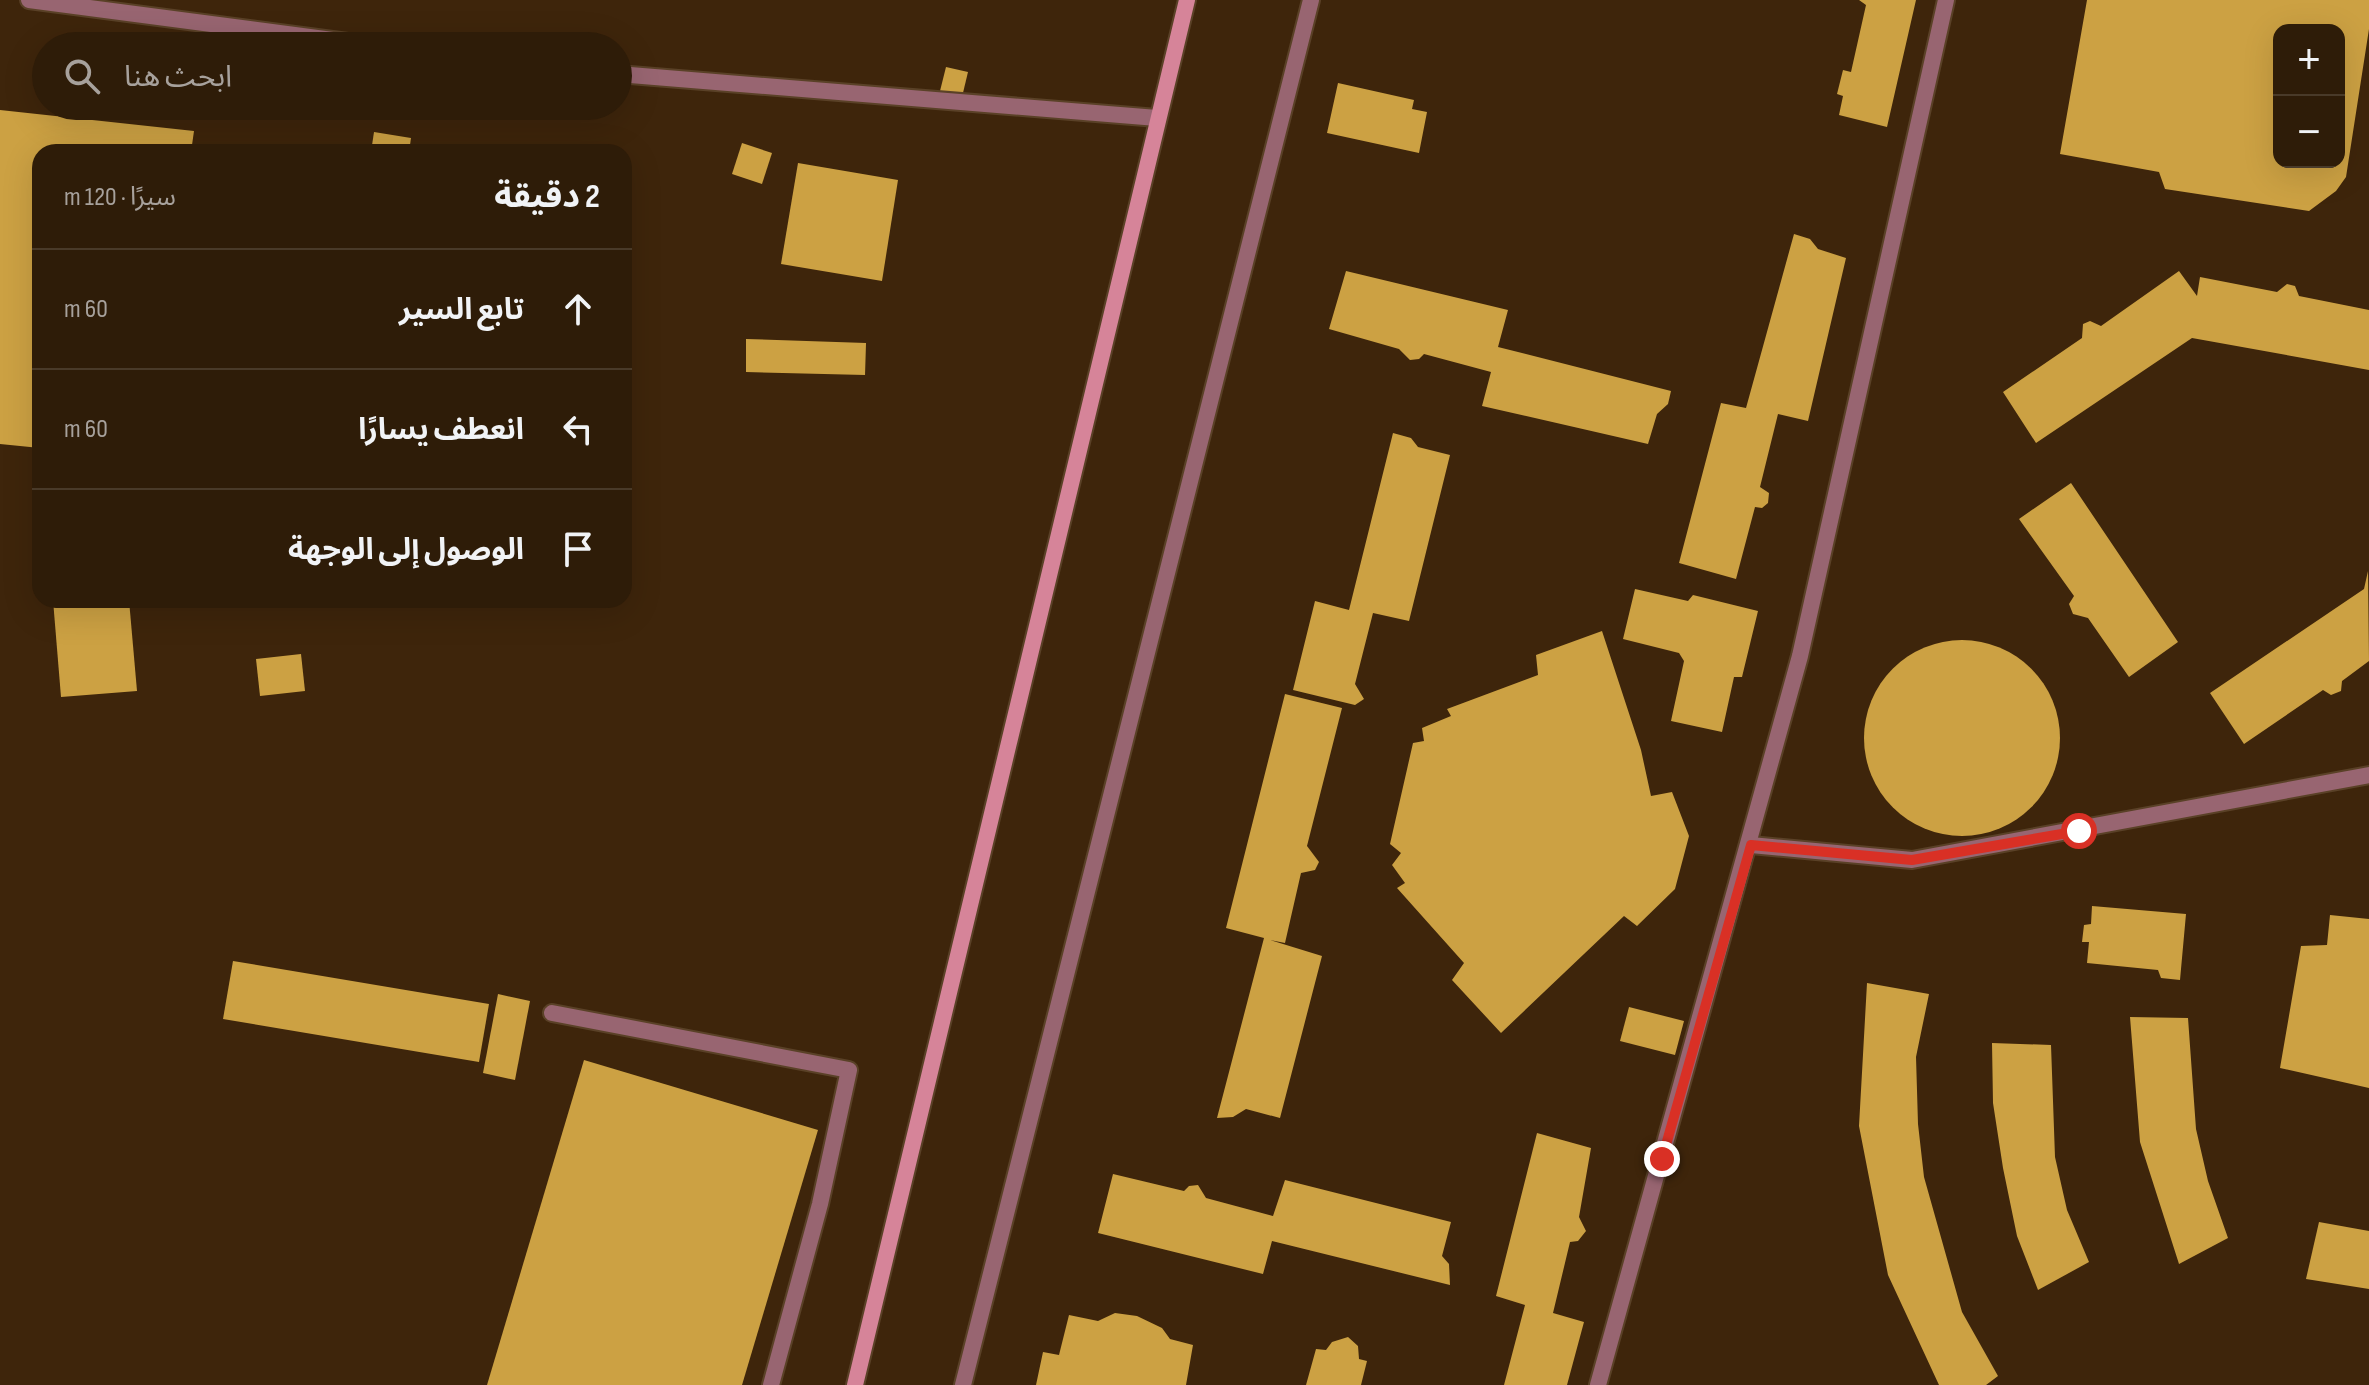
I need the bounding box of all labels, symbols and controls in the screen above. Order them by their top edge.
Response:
map controls [2273,24,2345,168]
button: + [2273,24,2345,96]
search box [32,32,632,120]
icon: search [60,54,104,98]
text: ابحث هنا [124,59,232,95]
button: − [2273,96,2345,168]
text: 2 دقيقة [494,176,600,217]
text: سيرًا · 120 m [64,182,176,213]
icon: ahead [556,287,600,331]
text: تابع السير [399,292,524,328]
text: 60 m [64,294,108,325]
icon: left [556,407,600,451]
text: انعطف يسارًا [358,412,524,448]
text: 60 m [64,414,108,445]
icon: arrive [556,527,600,571]
text: الوصول إلى الوجهة [288,532,524,568]
route start [2061,813,2097,849]
route end [1644,1141,1680,1177]

